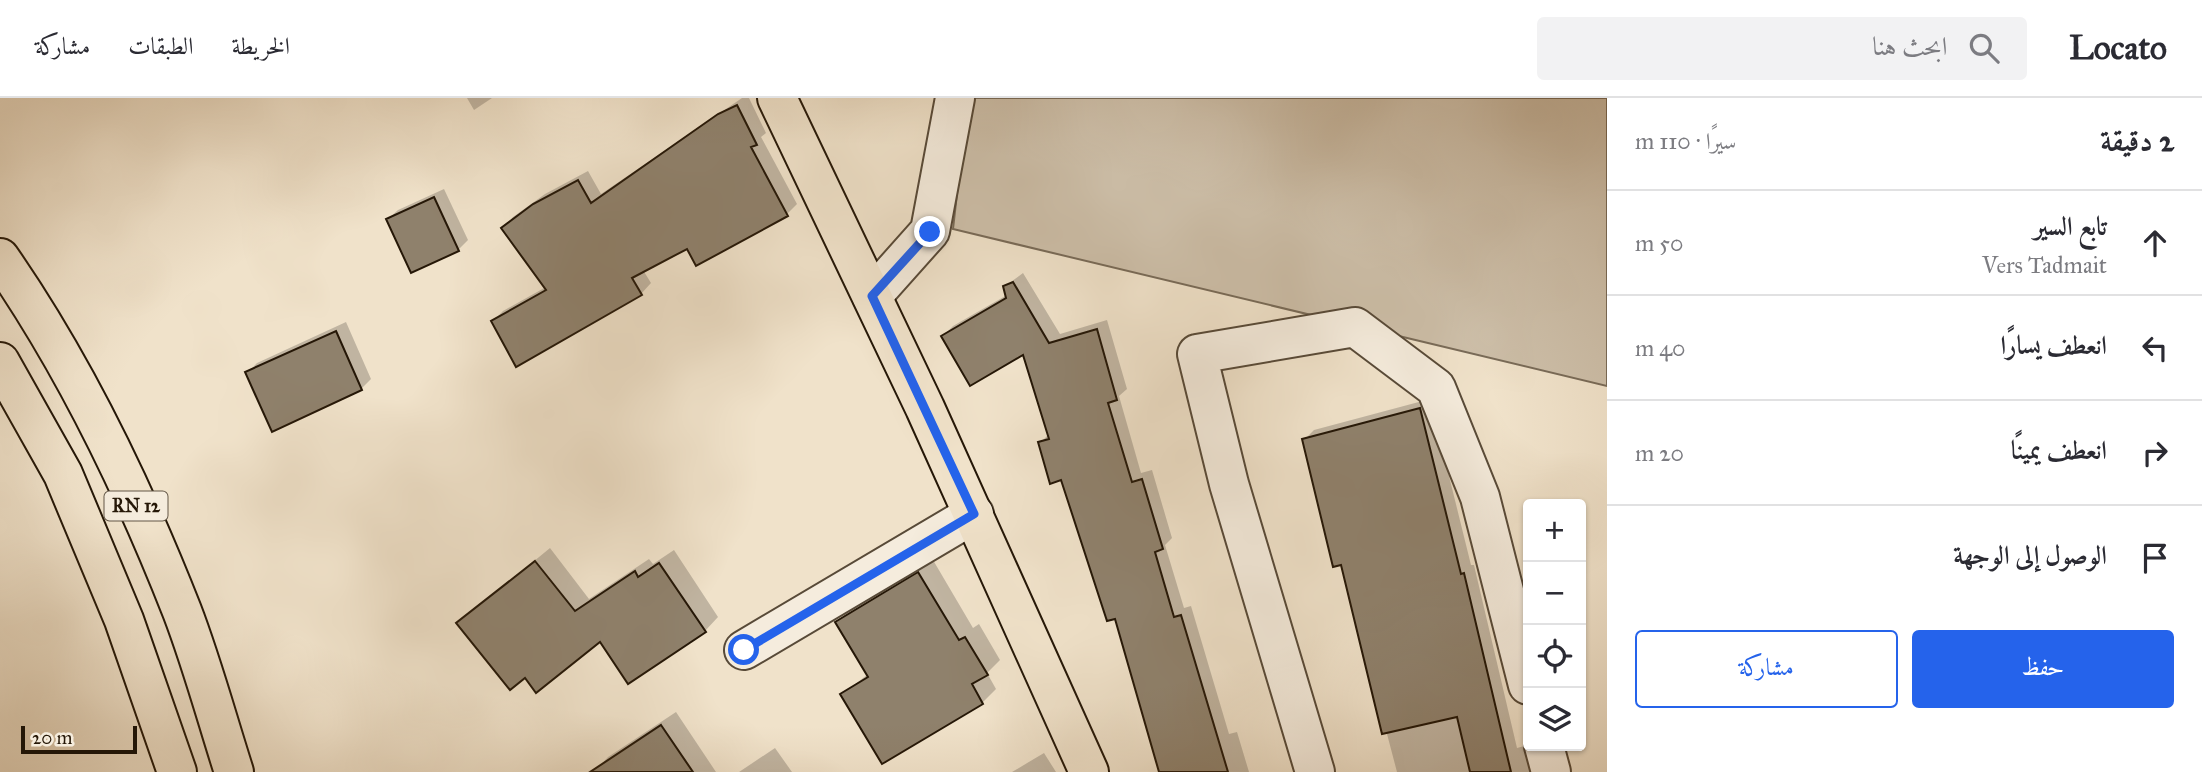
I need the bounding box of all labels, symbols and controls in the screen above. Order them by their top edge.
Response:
search box [1537,17,2027,80]
text: Locato [2069,28,2167,68]
icon: search [1965,29,2003,67]
text: ابحث هنا [1872,30,1947,62]
text: مشاركة [35,31,90,61]
text: الطبقات [128,31,194,61]
text: الخريطة [232,31,290,61]
text: 2 دقيقة [2100,123,2174,159]
text: سيرًا · 110 m [1635,127,1736,155]
text: تابع السير [2034,210,2107,242]
route end [914,216,945,247]
icon: ahead [2136,224,2174,262]
text: 50 m [1635,229,1683,257]
text: Vers Tadmait [1982,251,2107,279]
text: انعطف يسارًا [2000,329,2107,361]
icon: left [2136,329,2174,367]
text: 40 m [1635,334,1685,362]
text: انعطف يمينًا [2011,434,2107,466]
icon: right [2136,434,2174,472]
text: 20 m [1635,439,1684,467]
road number: RN 12 [104,492,168,520]
map controls [1523,499,1586,751]
button: + [1523,499,1586,562]
text: الوصول إلى الوجهة [1953,539,2107,571]
icon: arrive [2136,539,2174,577]
button: − [1523,562,1586,625]
button: locate [1523,625,1586,688]
button: مشاركة [1635,630,1898,708]
button: حفظ [1912,630,2174,708]
route start [728,634,759,665]
button: layers [1523,688,1586,751]
scale bar [21,723,136,755]
text: 20 m [32,726,73,749]

